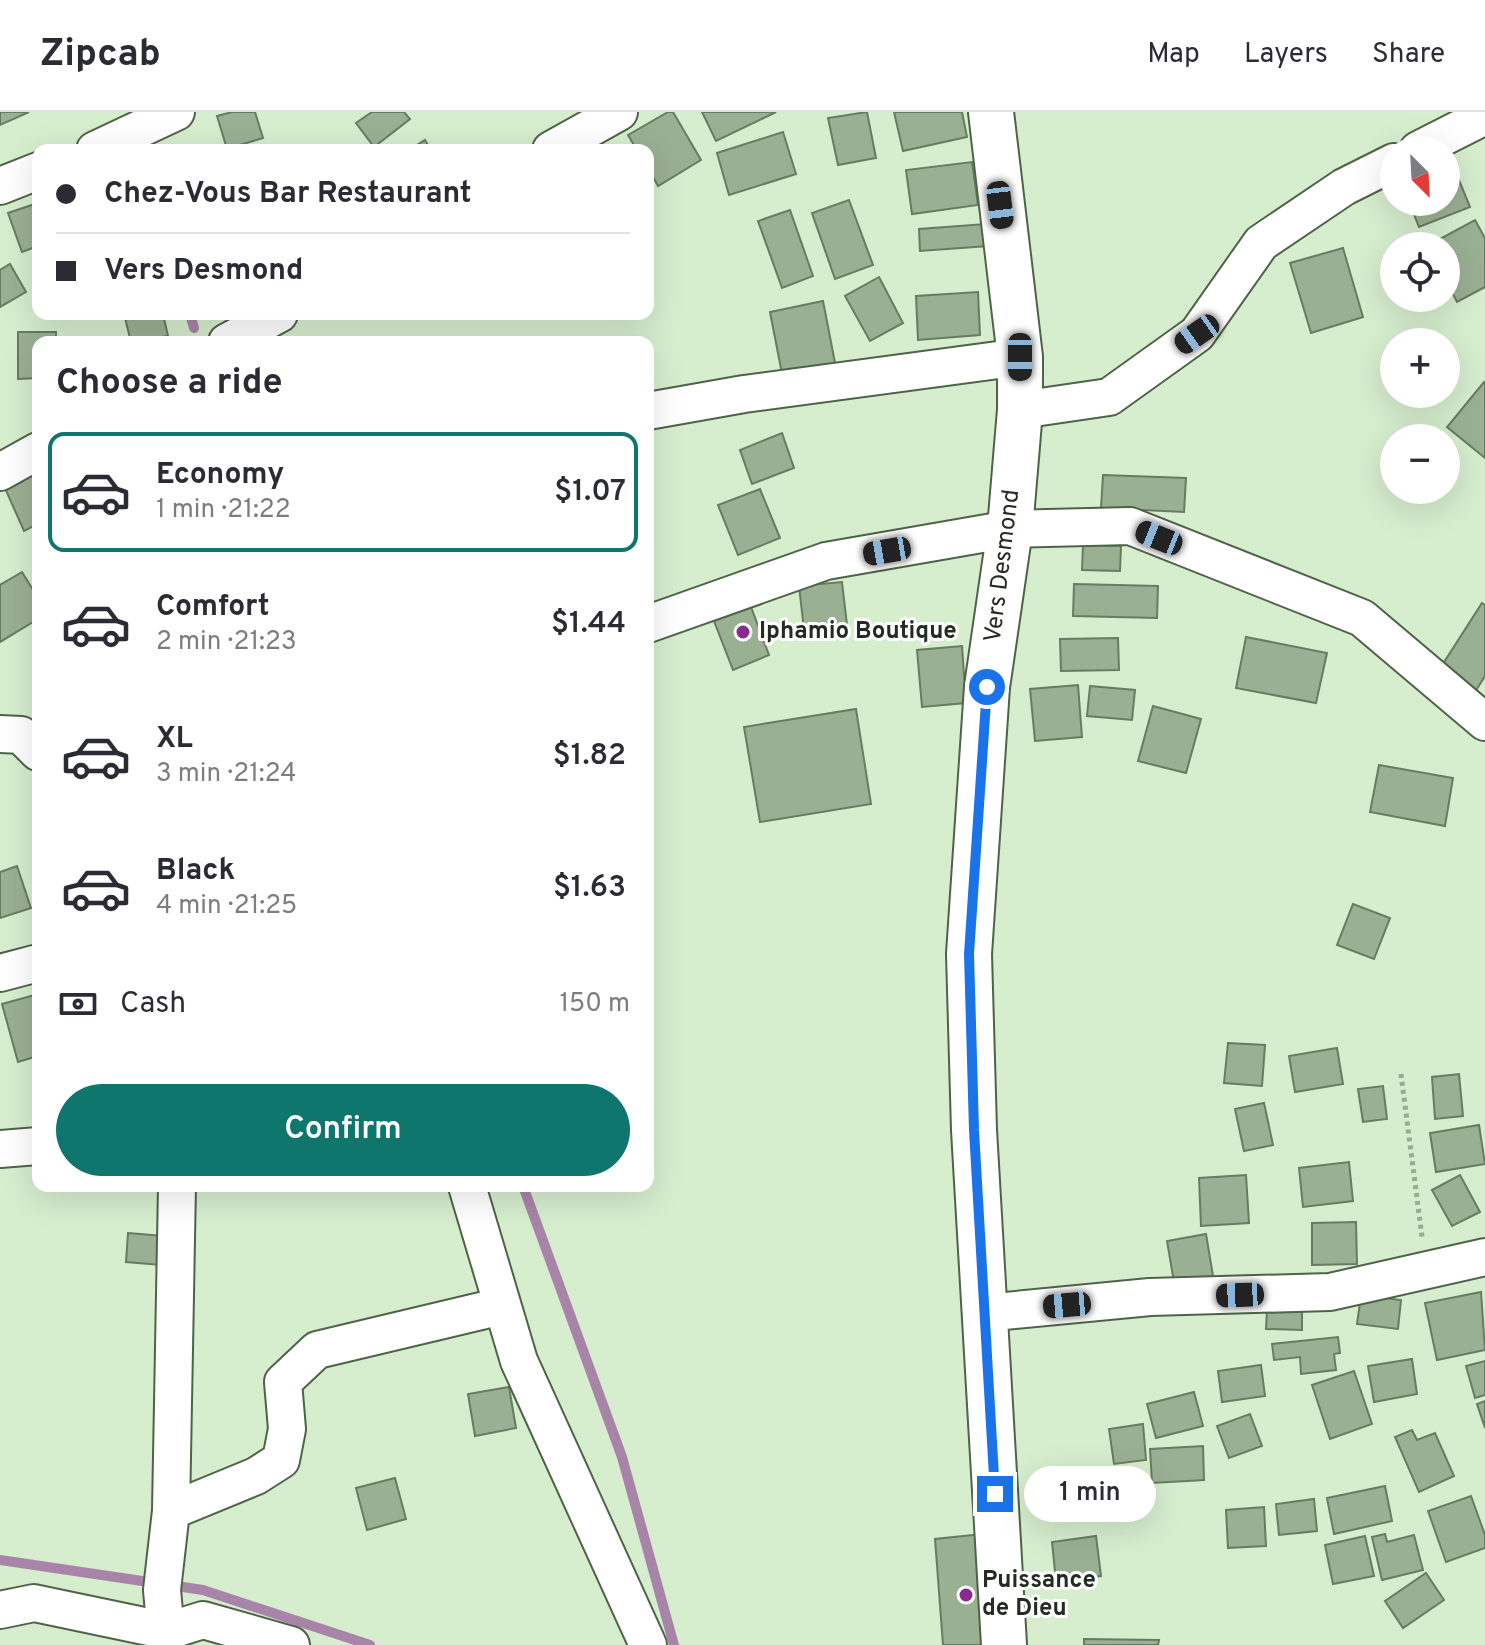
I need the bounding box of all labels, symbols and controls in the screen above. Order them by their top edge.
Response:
text: Zipcab [40,31,161,80]
text: Map [1147,37,1200,73]
text: Layers [1244,37,1328,73]
text: Share [1372,37,1445,73]
north arrow [1380,136,1460,216]
map controls [1380,136,1460,504]
text: Chez-Vous Bar Restaurant [104,176,472,213]
car [985,180,1015,230]
button: locate [1380,232,1460,312]
text: Vers Desmond [104,253,303,290]
car [1170,310,1224,358]
button: + [1380,328,1460,408]
car [1008,333,1032,381]
text: Choose a ride [56,361,282,407]
button: − [1380,424,1460,504]
icon: car [60,456,132,528]
text: Economy [156,457,284,494]
text: $1.07 [554,474,626,511]
street label: Vers Desmond [979,488,1027,644]
text: 1 min · 21:22 [156,494,291,527]
car [1132,518,1186,558]
car [861,535,913,567]
icon: car [60,588,132,660]
text: Comfort [156,589,269,626]
text: $1.44 [551,606,626,643]
place label: Iphamio Boutique [759,617,957,647]
marker: Iphamio Boutique [734,623,752,641]
text: 2 min · 21:23 [156,626,297,659]
route start [969,669,1005,705]
icon: car [60,720,132,792]
text: XL [156,721,193,758]
text: $1.82 [553,738,626,775]
text: 3 min · 21:24 [156,758,297,791]
icon: car [60,852,132,924]
text: Black [156,853,235,890]
text: $1.63 [553,870,626,907]
text: 4 min · 21:25 [156,890,297,923]
icon: cash [56,982,100,1026]
text: Cash [120,986,186,1023]
text: 150 m [559,988,630,1021]
button: Confirm [56,1084,630,1176]
car [1216,1282,1264,1308]
car [1042,1291,1092,1319]
callout: 1 min [1023,1466,1155,1522]
route end [977,1476,1013,1512]
text: 1 min [1059,1477,1121,1510]
place label: Puissance de Dieu [982,1566,1096,1624]
marker: Puissance de Dieu [957,1586,975,1604]

